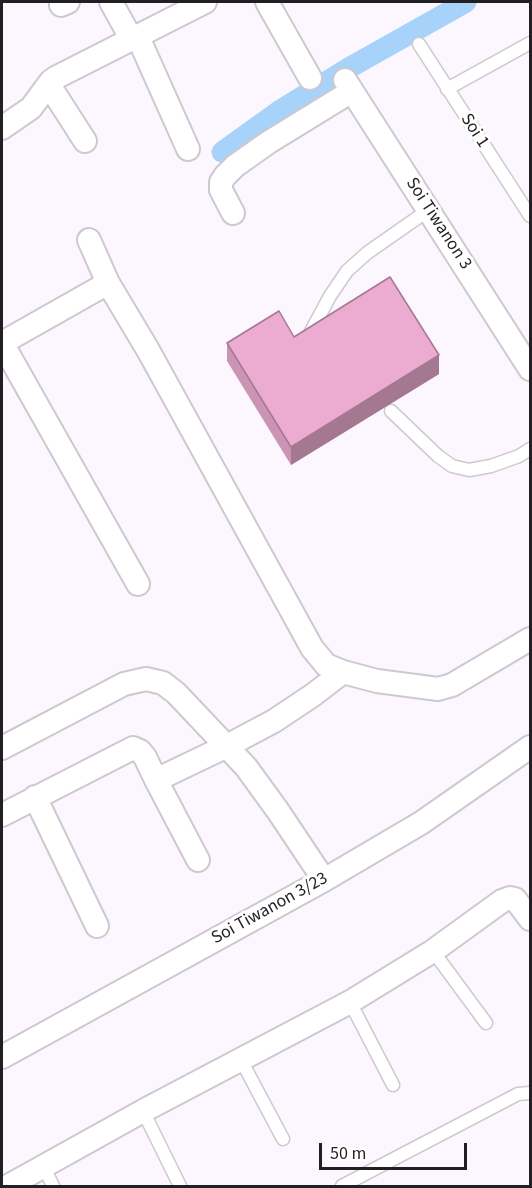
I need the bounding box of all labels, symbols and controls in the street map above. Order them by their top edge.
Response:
street label: Soi 1 [455,110,493,152]
street label: Soi Tiwanon 3 [400,174,476,274]
street label: Soi Tiwanon 3/23 [208,868,332,950]
scale bar [322,1131,470,1169]
text: 50 m [330,1141,366,1166]

